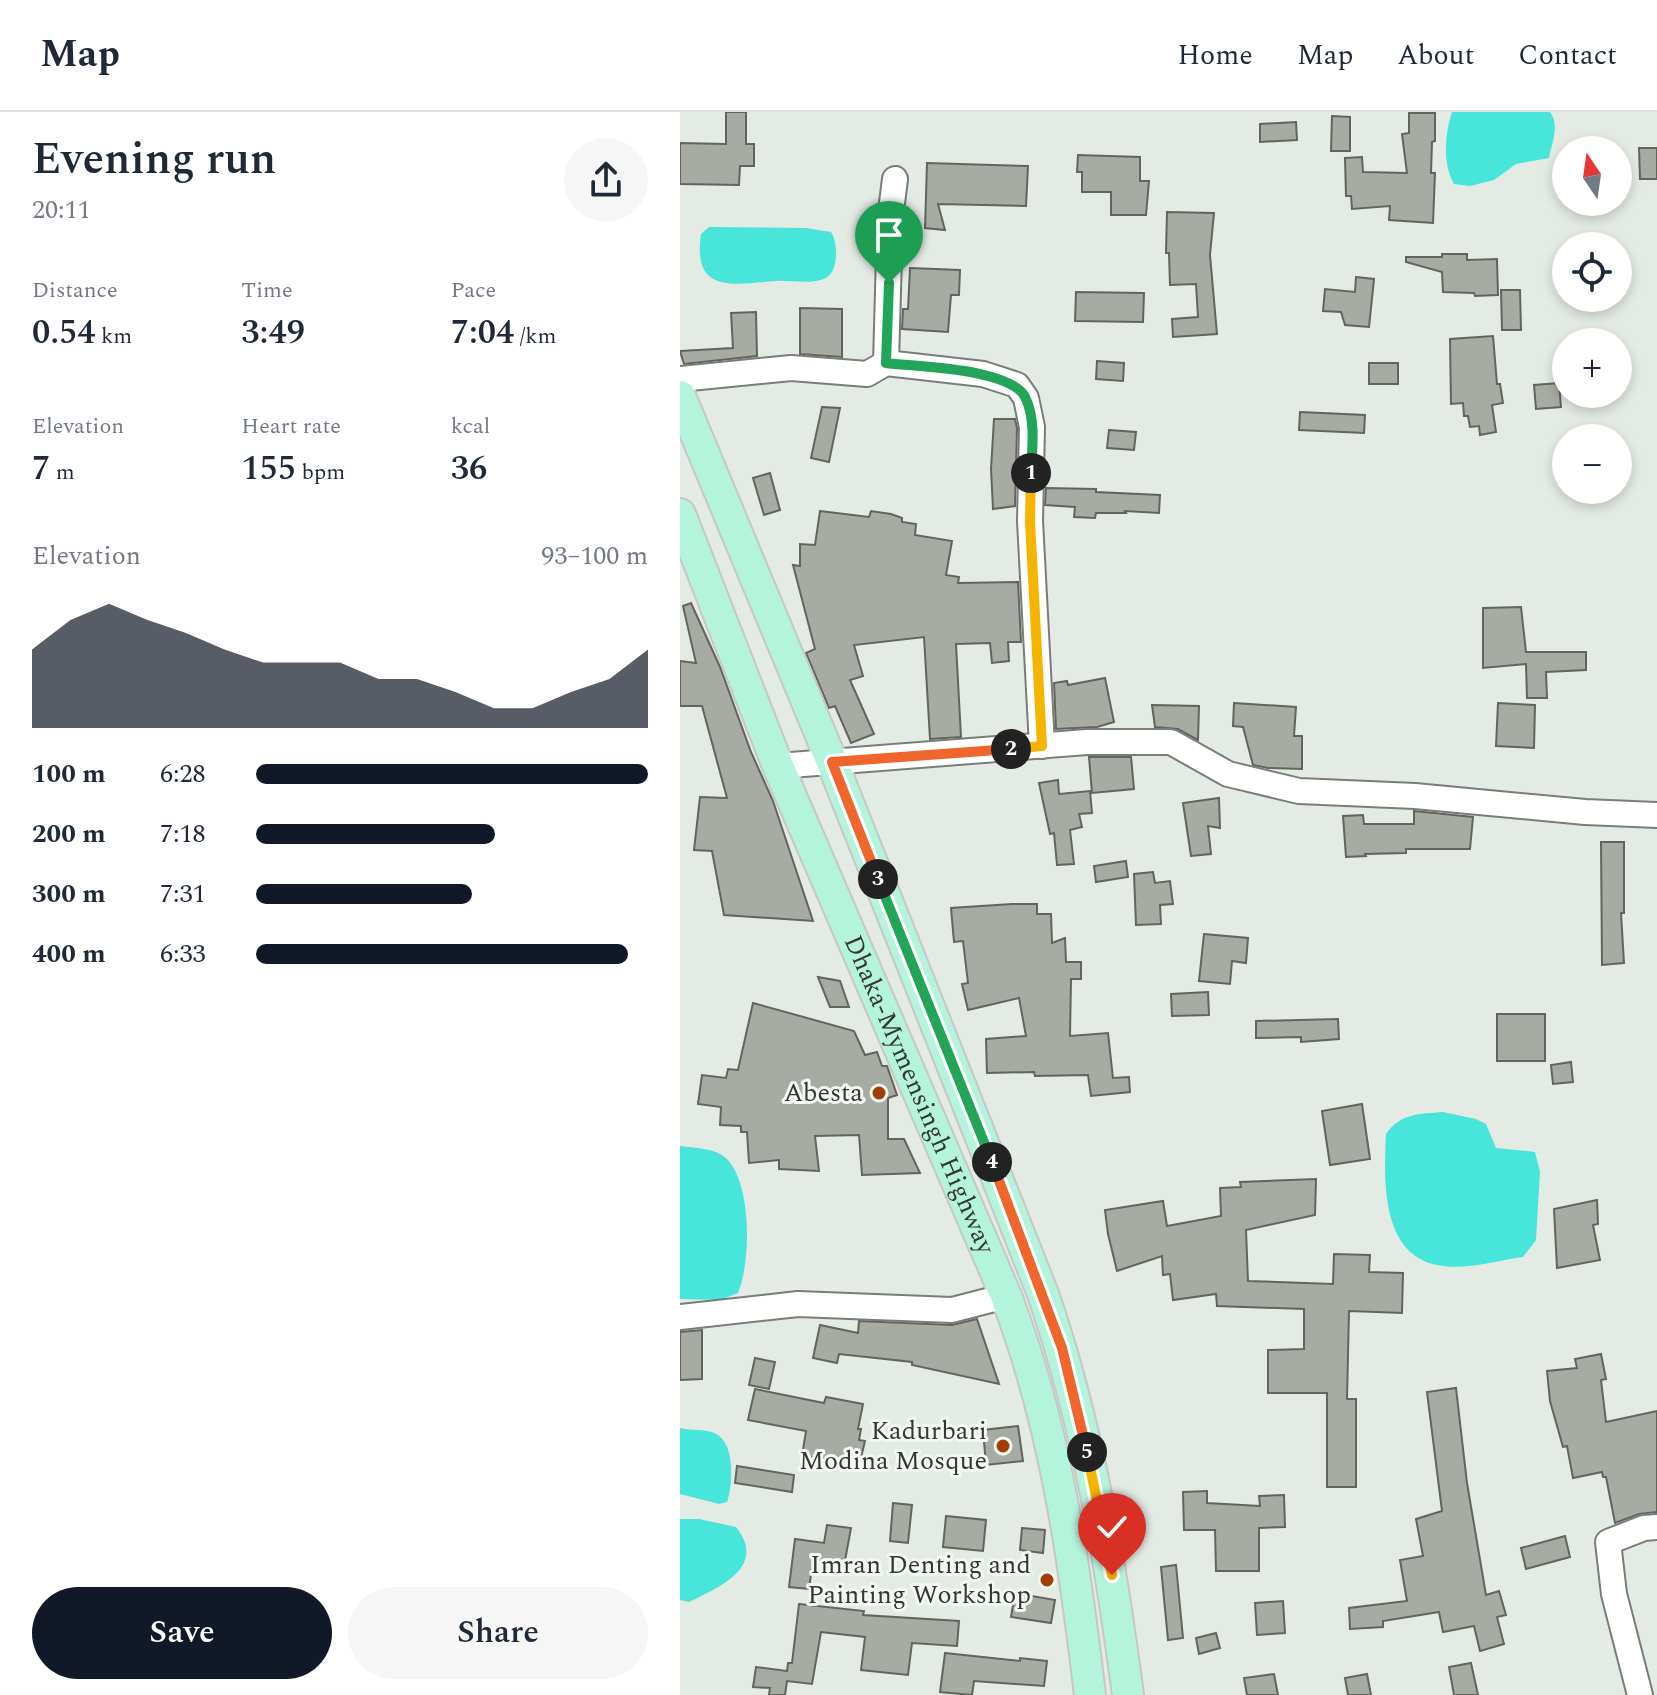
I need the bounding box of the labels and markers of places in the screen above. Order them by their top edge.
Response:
pin [855,201,923,283]
pin: 1 [1011,453,1051,493]
pin: 2 [991,729,1031,769]
pin: 3 [858,859,898,899]
place label: Abesta [784,1073,863,1113]
marker: Abesta [870,1084,888,1102]
pin: 4 [972,1142,1012,1182]
place label: Kadurbari Modina Mosque [799,1411,987,1481]
pin: 5 [1067,1432,1107,1472]
marker: Kadurbari Modina Mosque [994,1437,1012,1455]
pin [1078,1493,1146,1575]
place label: Imran Denting and Painting Workshop [807,1545,1031,1615]
marker: Imran Denting and Painting Workshop [1038,1571,1056,1589]

